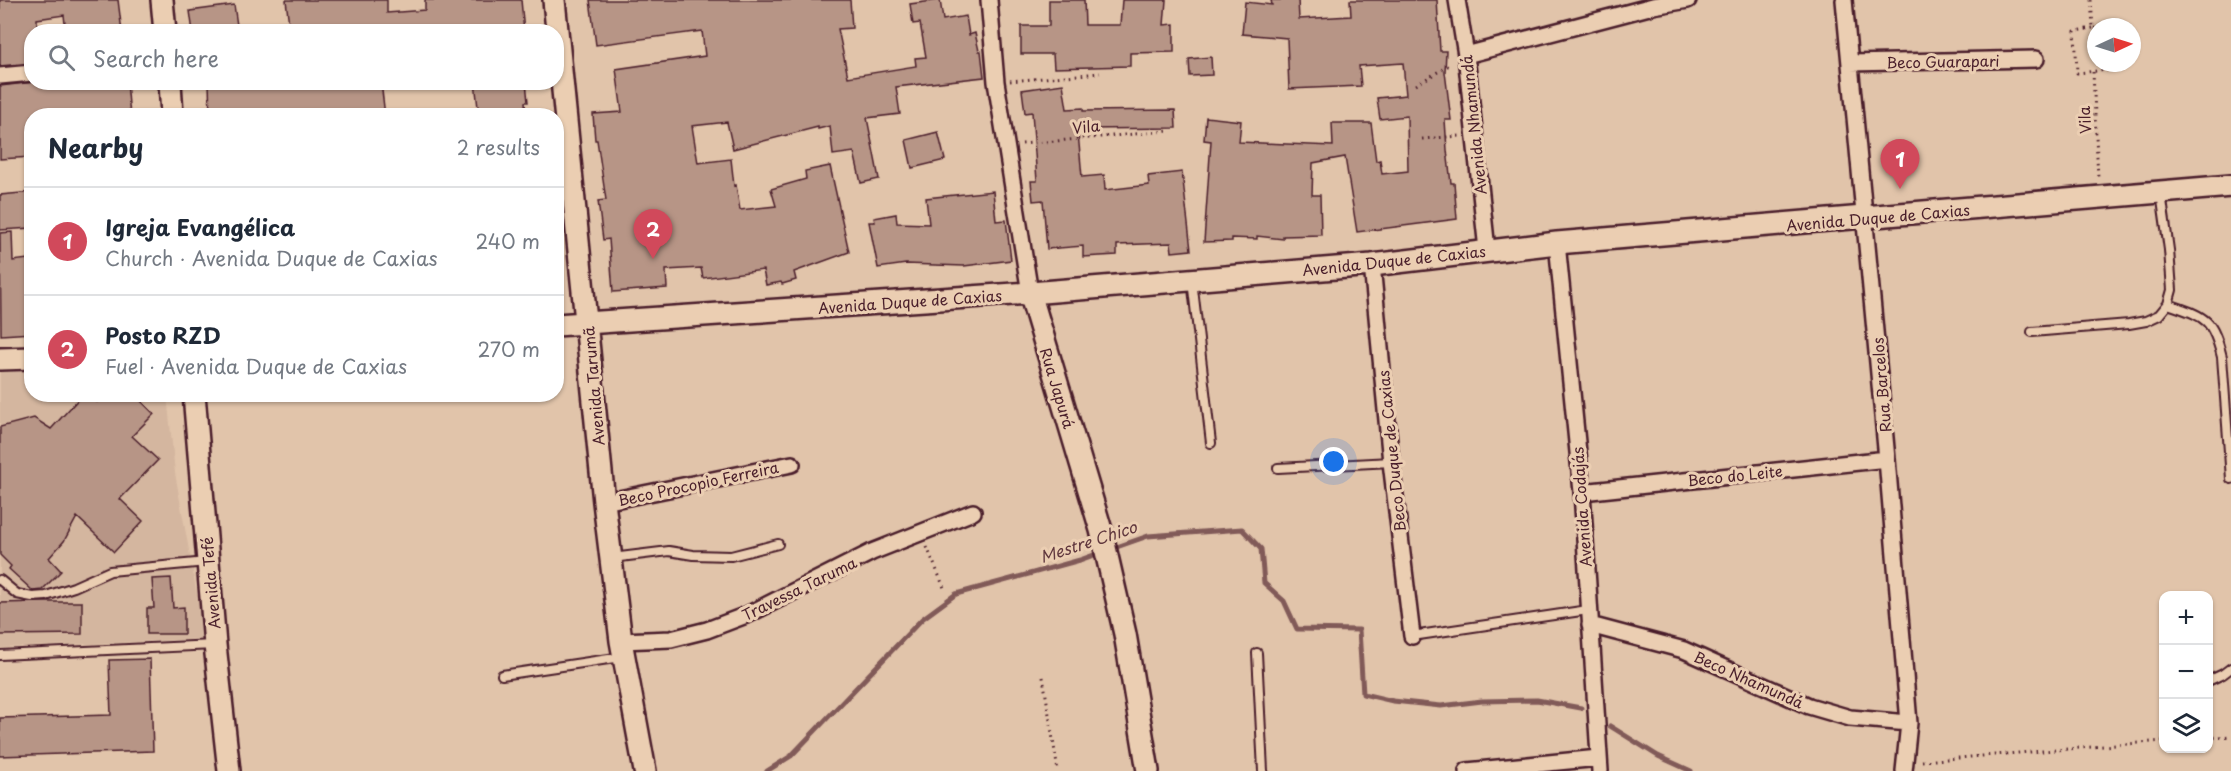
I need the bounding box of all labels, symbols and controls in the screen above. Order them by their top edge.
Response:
north arrow [2087,18,2141,72]
search box [24,24,564,90]
icon: search [45,41,78,74]
text: Search here [93,41,219,74]
street label: Beco Guarapari [1886,49,2000,73]
street label: Avenida Nhamundá [1454,53,1492,196]
street label: Vila [2072,105,2096,134]
street label: Vila [1071,113,1101,139]
text: Nearby [48,128,143,167]
text: 2 results [457,132,540,162]
pin: 1 [1880,140,1920,189]
street label: Avenida Duque de Caxias [1785,197,1971,236]
text: Igreja Evangélica [105,210,295,243]
pin: 2 [634,210,672,259]
text: 1 [63,226,72,256]
text: 240 m [475,226,540,256]
street label: Avenida Duque de Caxias [1301,239,1487,281]
text: Church · Avenida Duque de Caxias [105,243,438,273]
street label: Avenida Duque de Caxias [817,283,1003,319]
text: Posto RZD [105,318,221,351]
street label: Avenida Tarumã [576,325,610,446]
text: 2 [60,334,75,364]
text: 270 m [477,334,540,364]
street label: Rua Barcelos [1865,336,1897,433]
street label: Rua Japurá [1035,345,1081,432]
text: Fuel · Avenida Duque de Caxias [105,351,407,381]
street label: Beco Duque de Caxias [1371,369,1411,533]
street label: Avenida Codajás [1565,446,1597,568]
your location [1319,447,1348,476]
street label: Beco Procopio Ferreira [616,455,780,511]
street label: Beco do Leite [1686,459,1784,491]
water label: Mestre Chico [1036,514,1141,568]
street label: Avenida Tefé [195,536,225,630]
street label: Travessa Taruma [738,550,861,626]
map controls [2159,591,2213,753]
button: + [2159,591,2213,645]
street label: Beco Nhamundá [1690,645,1808,714]
button: − [2159,645,2213,699]
button: layers [2159,699,2213,753]

